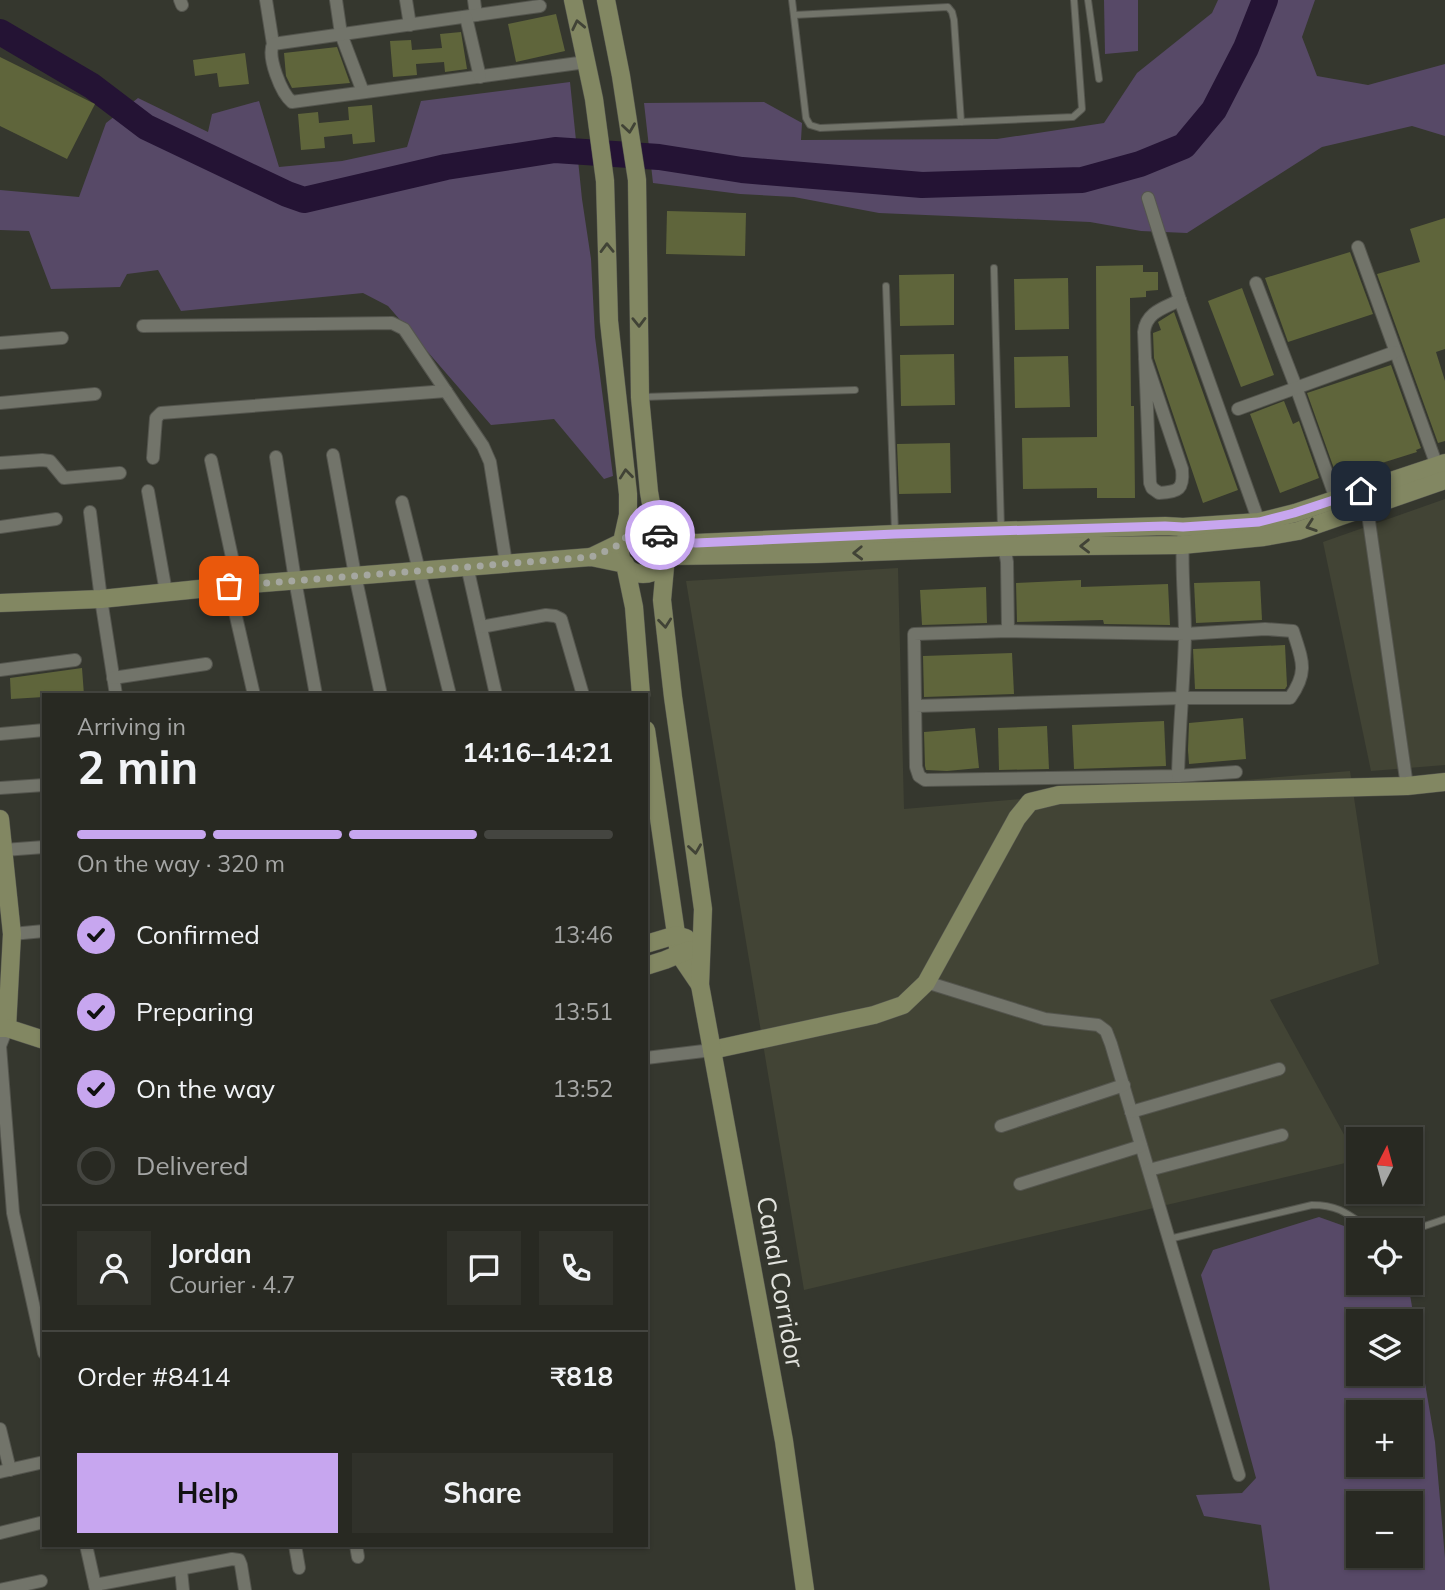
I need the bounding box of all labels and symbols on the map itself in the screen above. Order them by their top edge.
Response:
one-way arrow [572,19,587,31]
one-way arrow [621,122,636,134]
one-way arrow [599,242,615,252]
one-way arrow [631,317,646,328]
pin [1331,461,1391,521]
one-way arrow [619,468,634,479]
courier [625,500,695,570]
one-way arrow [1305,518,1317,532]
one-way arrow [1079,538,1090,554]
one-way arrow [852,545,863,560]
pin [199,556,259,616]
one-way arrow [657,618,672,629]
one-way arrow [687,843,702,855]
north arrow [1346,1127,1423,1204]
street label: Canal Corridor [750,1194,812,1371]

